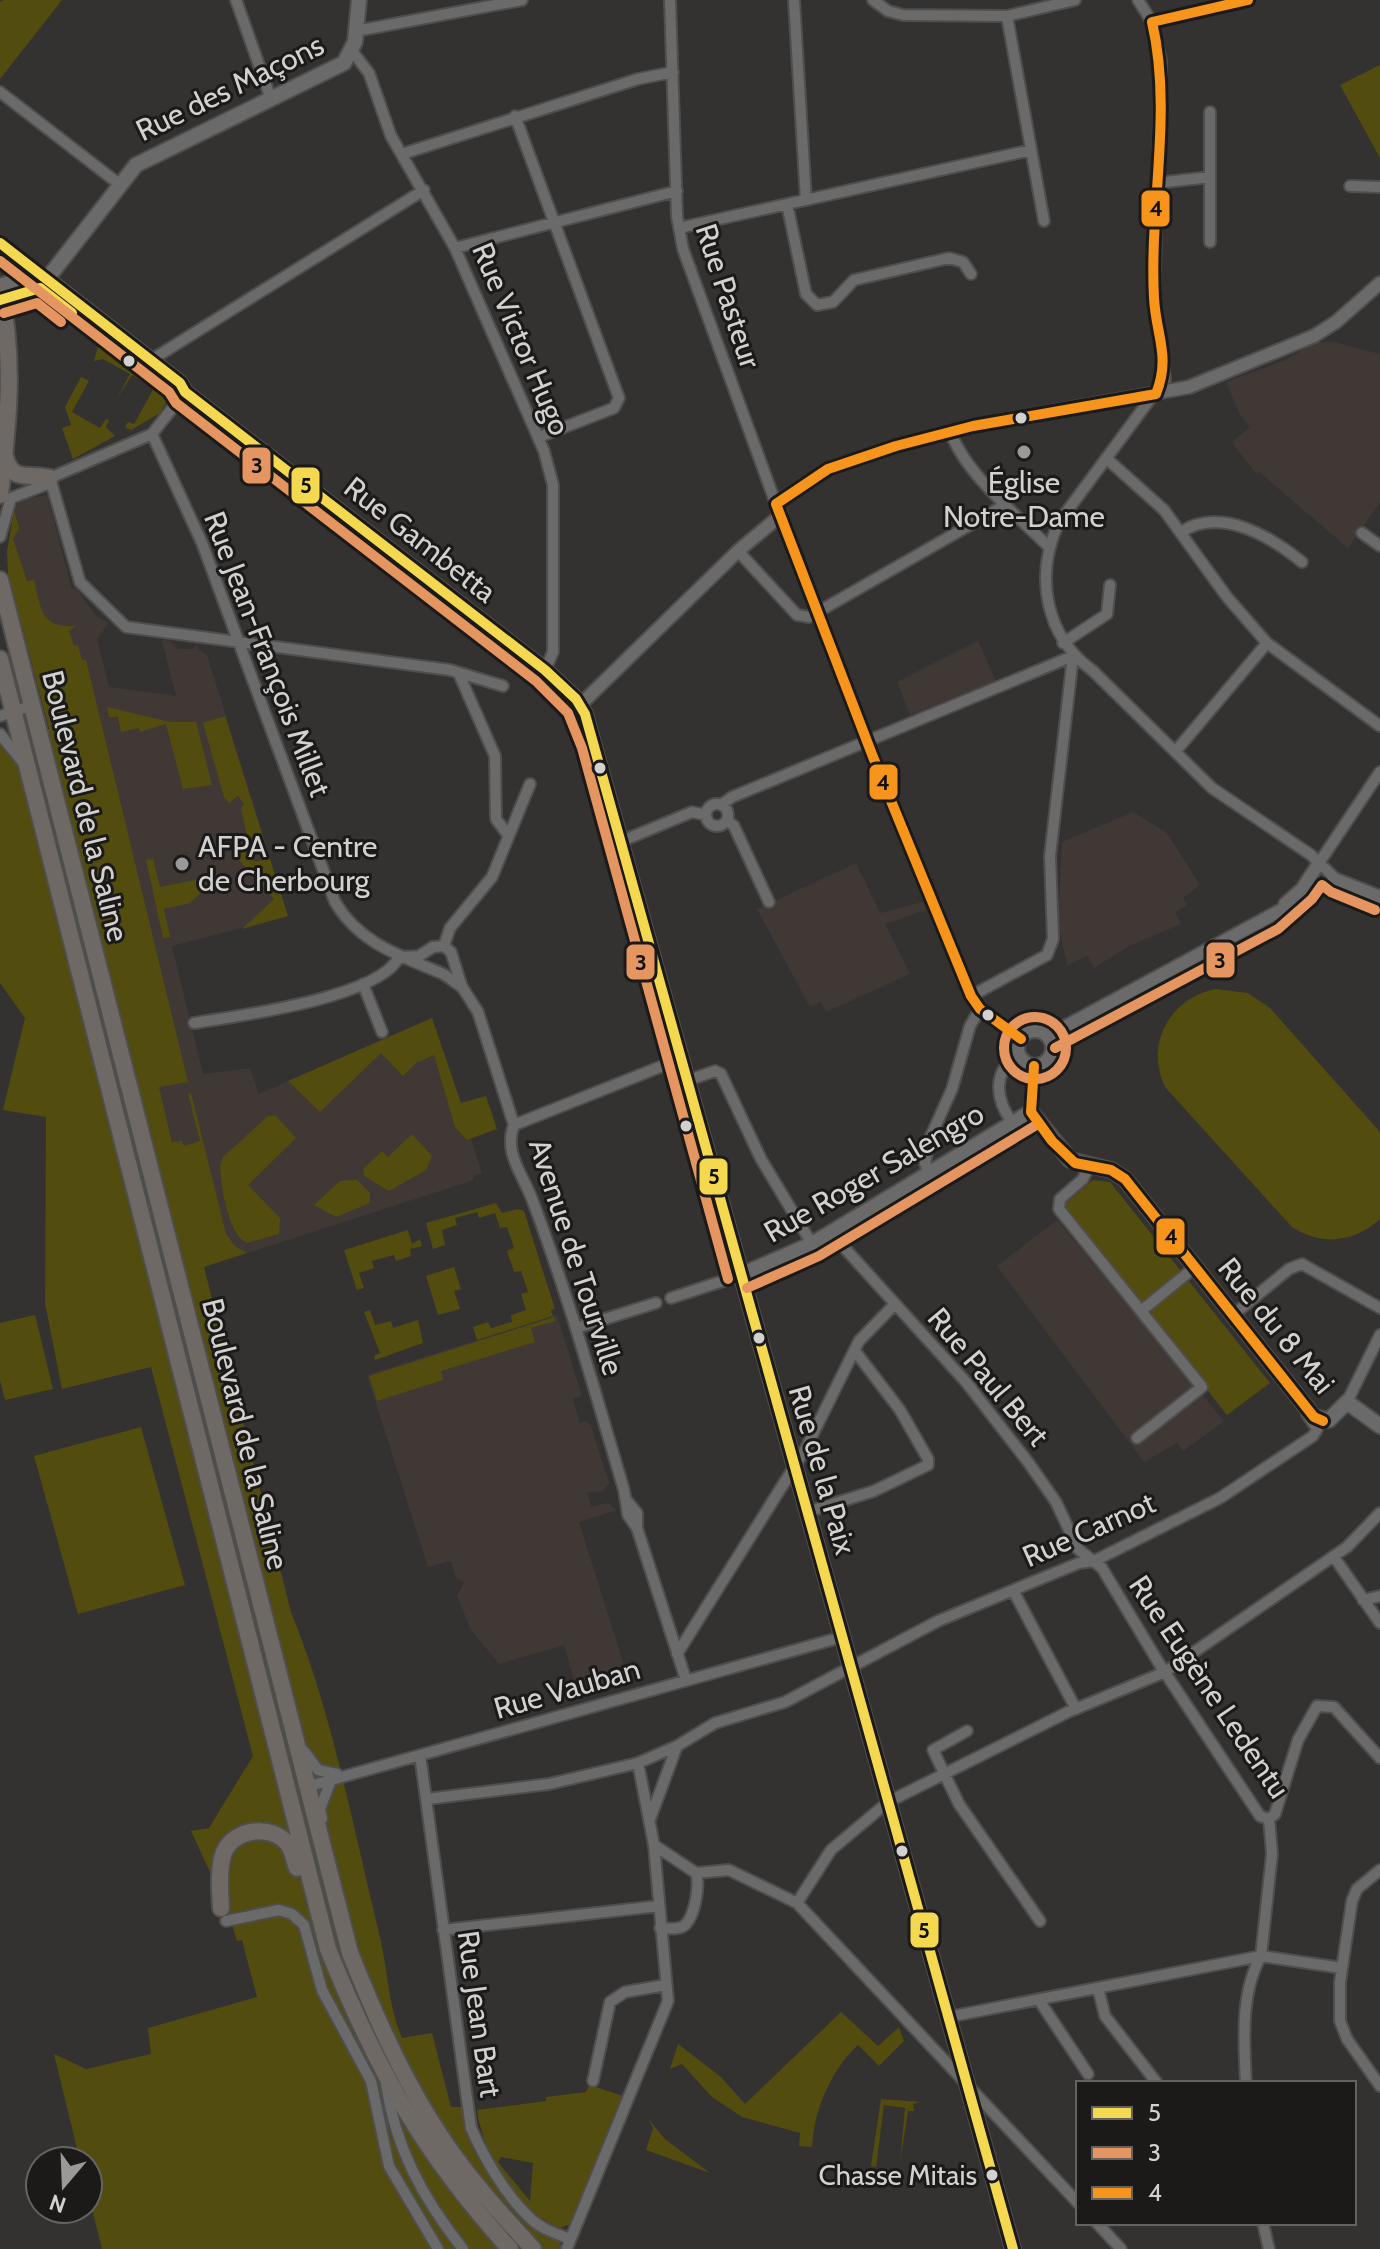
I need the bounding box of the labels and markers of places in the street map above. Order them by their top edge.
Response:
unlabelled marker [121,353,137,369]
unlabelled marker [1013,410,1029,426]
marker: Église Notre-Dame [1015,443,1033,461]
place label: Église Notre-Dame [943,464,1105,535]
unlabelled marker [592,760,608,776]
place label: AFPA - Centre de Cherbourg [198,828,377,899]
marker: AFPA - Centre de Cherbourg [173,855,191,873]
unlabelled marker [980,1007,996,1023]
unlabelled marker [678,1118,694,1134]
unlabelled marker [751,1330,767,1346]
unlabelled marker [894,1843,910,1859]
place label: Chasse Mitais [819,2158,977,2192]
marker: Chasse Mitais [984,2167,1000,2183]

